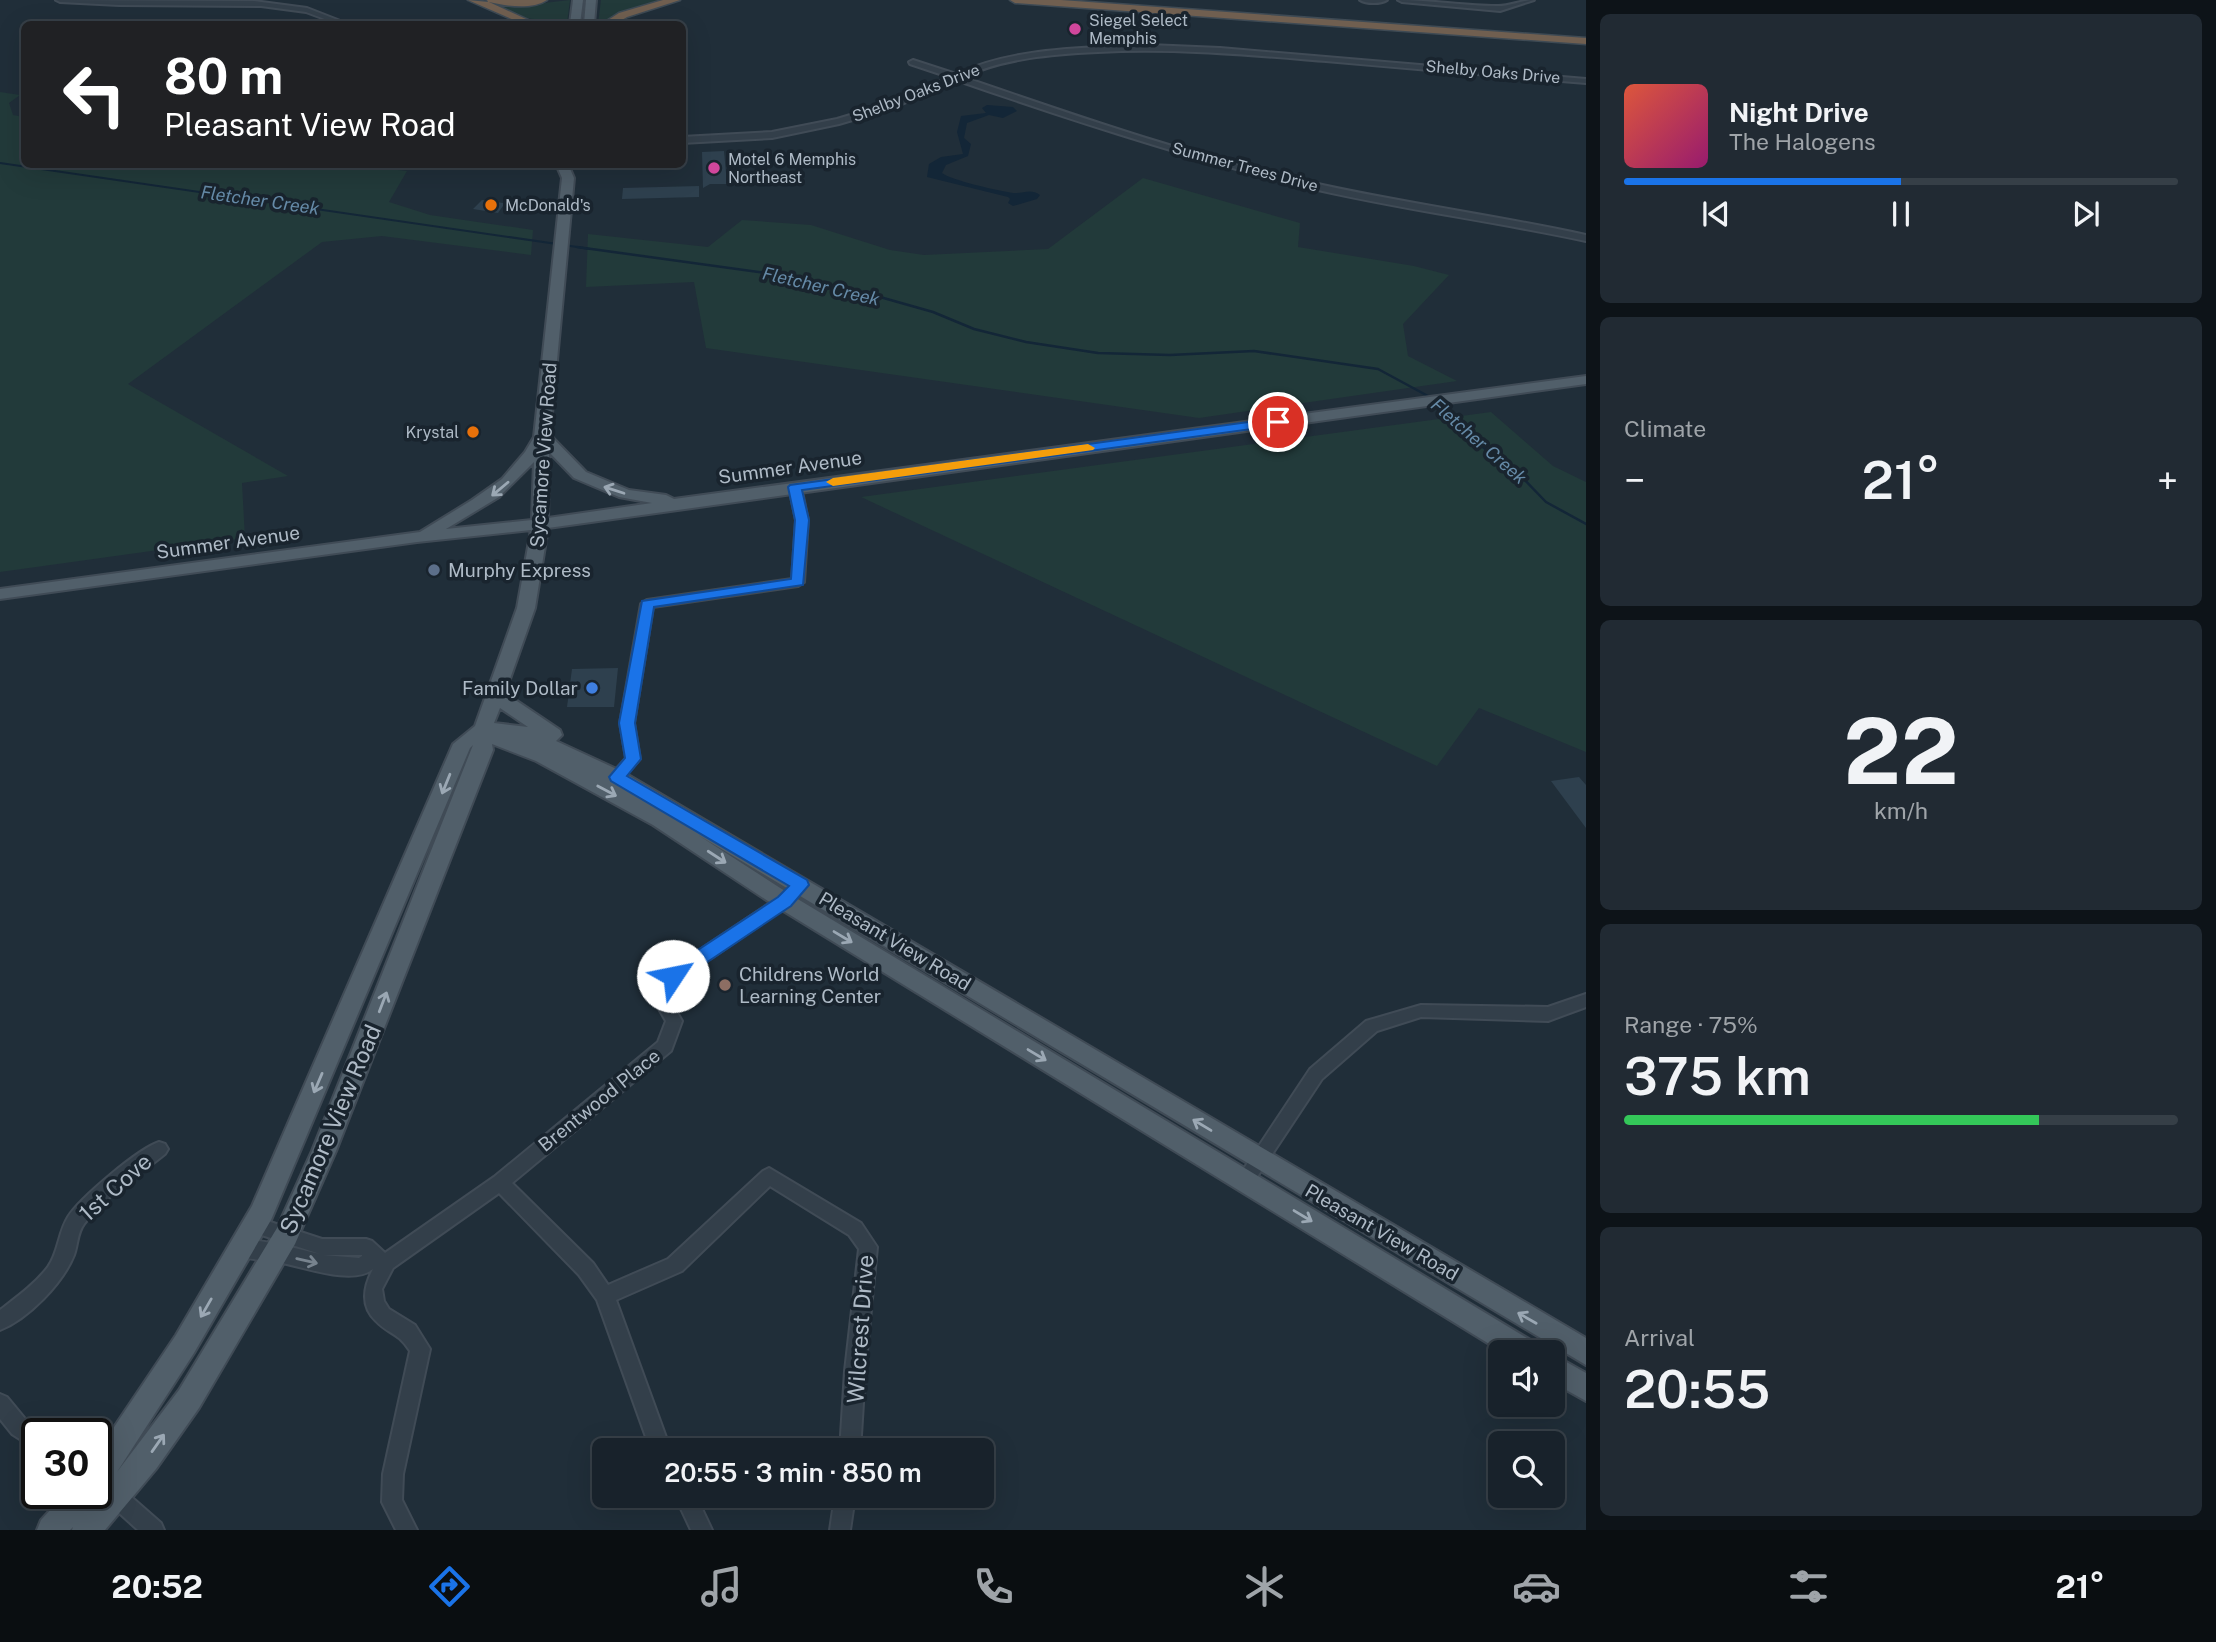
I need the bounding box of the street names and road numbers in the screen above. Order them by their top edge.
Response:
street label: Shelby Oaks Drive [1425,57,1561,87]
street label: Shelby Oaks Drive [850,60,982,126]
street label: Summer Trees Drive [1170,138,1320,196]
street label: Sycamore View Road [526,362,560,548]
street label: Summer Avenue [717,446,863,488]
street label: Summer Avenue [155,521,301,563]
street label: Pleasant View Road [815,887,975,995]
street label: Sycamore View Road [274,1020,386,1238]
street label: Brentwood Place [534,1044,664,1156]
street label: 1st Cove [73,1147,157,1227]
street label: Pleasant View Road [1302,1179,1462,1285]
street label: Wilcrest Drive [841,1254,879,1404]

